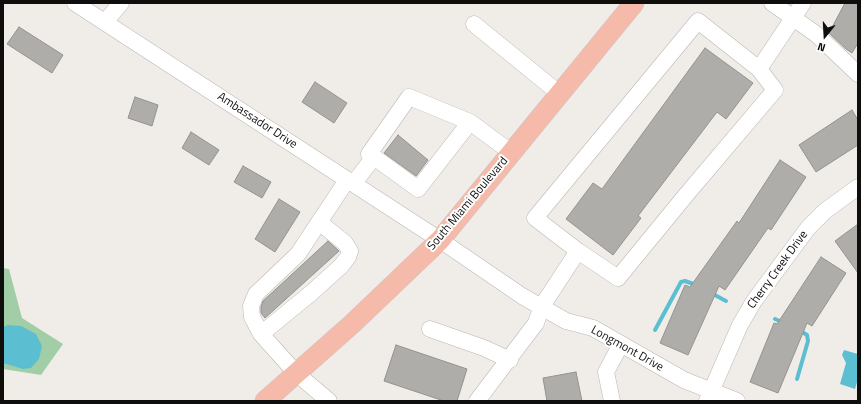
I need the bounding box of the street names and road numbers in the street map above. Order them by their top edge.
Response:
street label: Ambassador Drive [214,90,300,152]
street label: South Miami Boulevard [425,154,511,254]
street label: Cherry Creek Drive [745,228,811,312]
street label: Longmont Drive [588,323,666,375]

